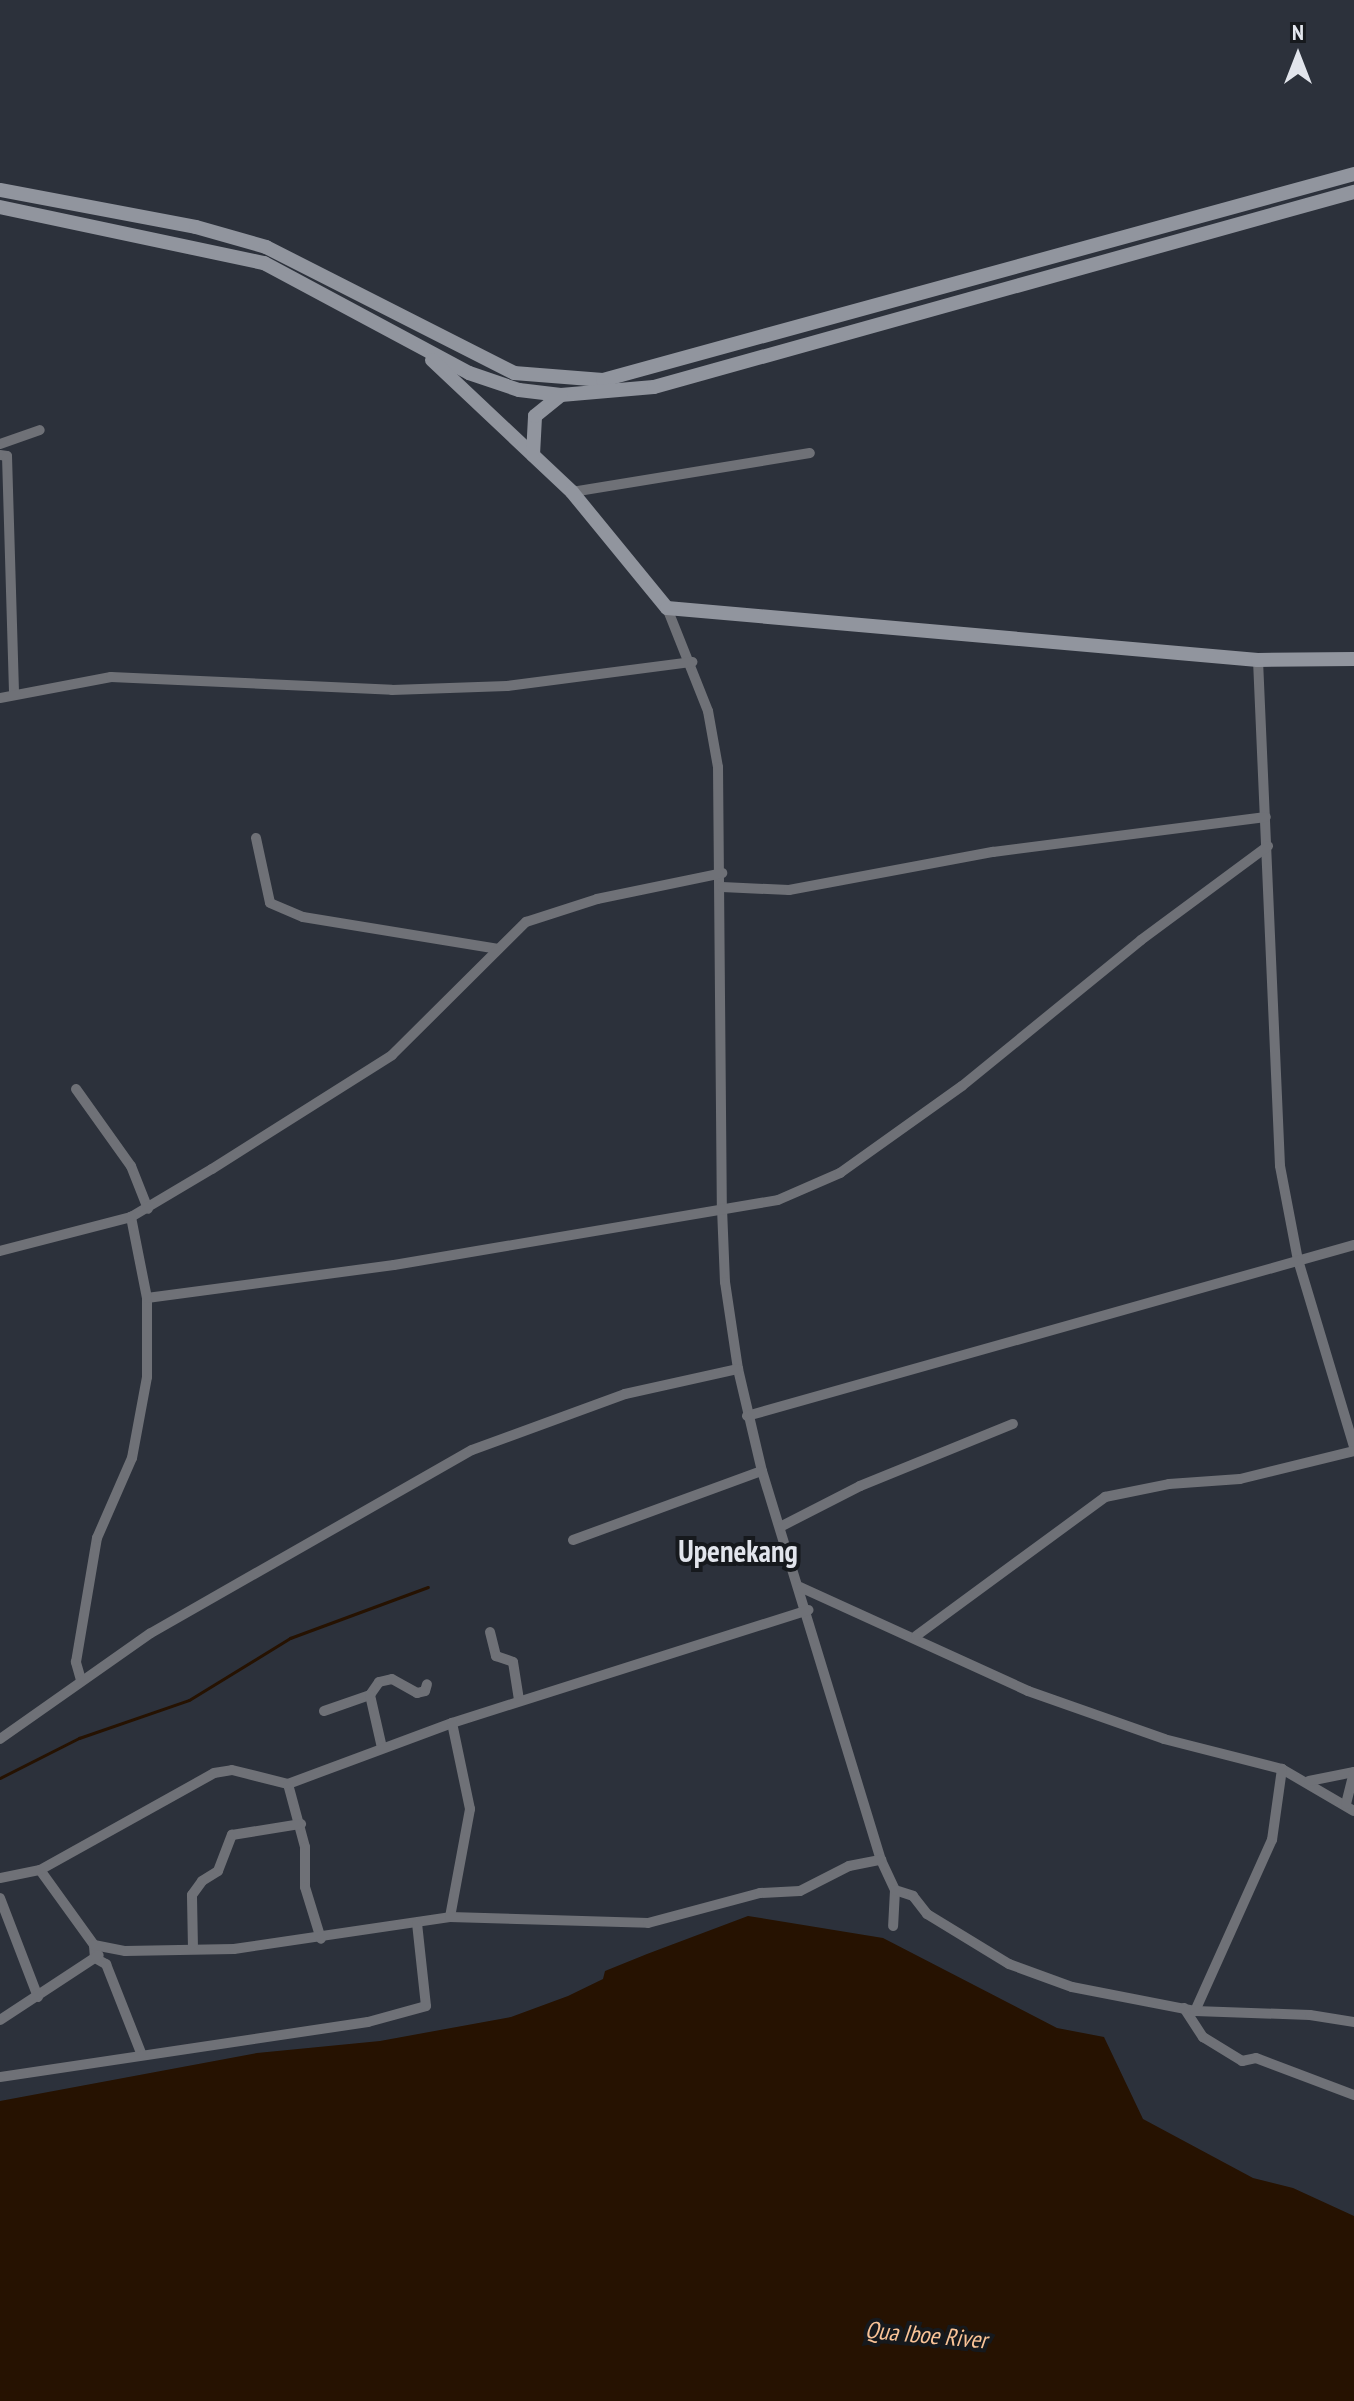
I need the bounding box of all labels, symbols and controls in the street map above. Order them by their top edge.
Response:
north arrow [1258,16,1338,96]
text: N [1292,18,1304,46]
district label: Upenekang [678,1533,798,1569]
water label: Qua Iboe River [864,2315,988,2355]

